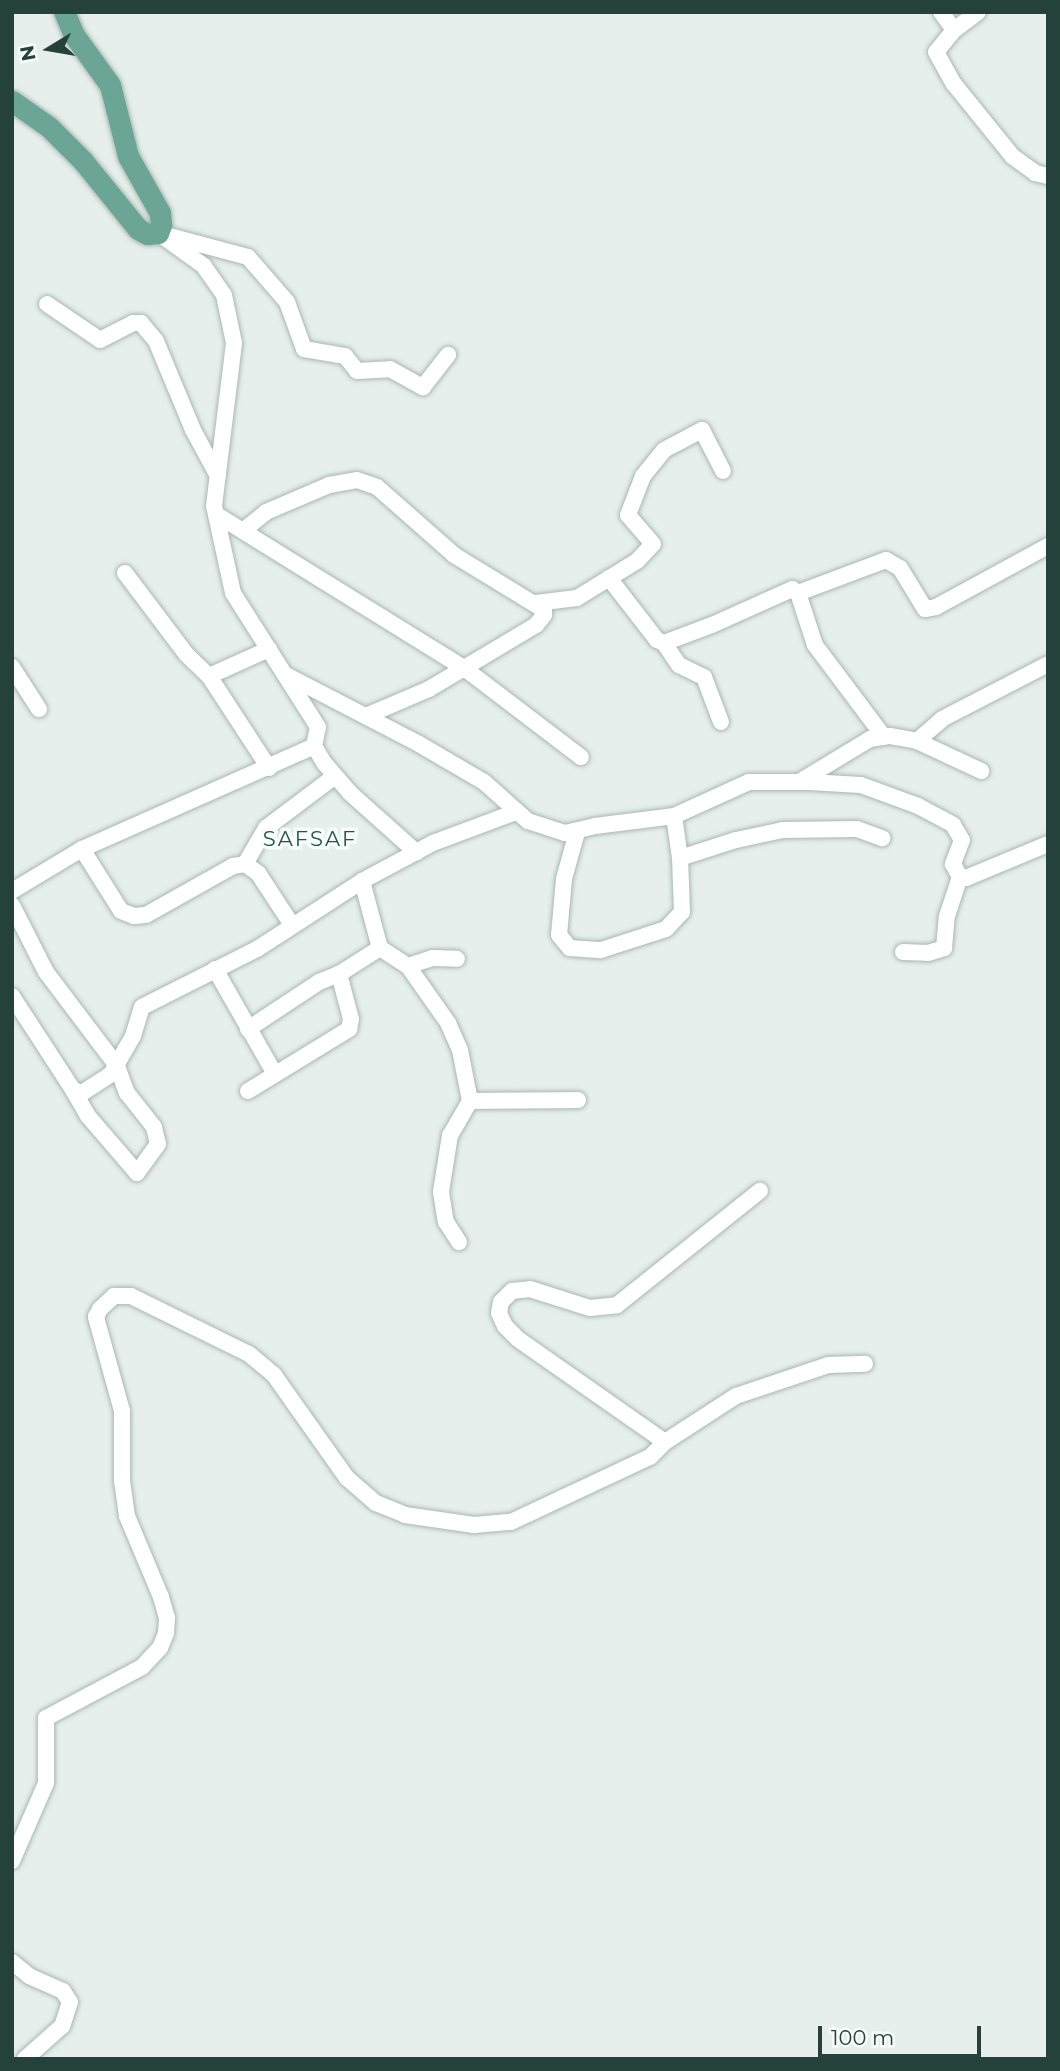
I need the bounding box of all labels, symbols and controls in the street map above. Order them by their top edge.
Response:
north arrow [14,14,84,84]
text: N [15,43,41,63]
district label: SAFSAF [264,826,356,852]
scale bar [822,2011,985,2056]
text: 100 m [831,2025,894,2050]

